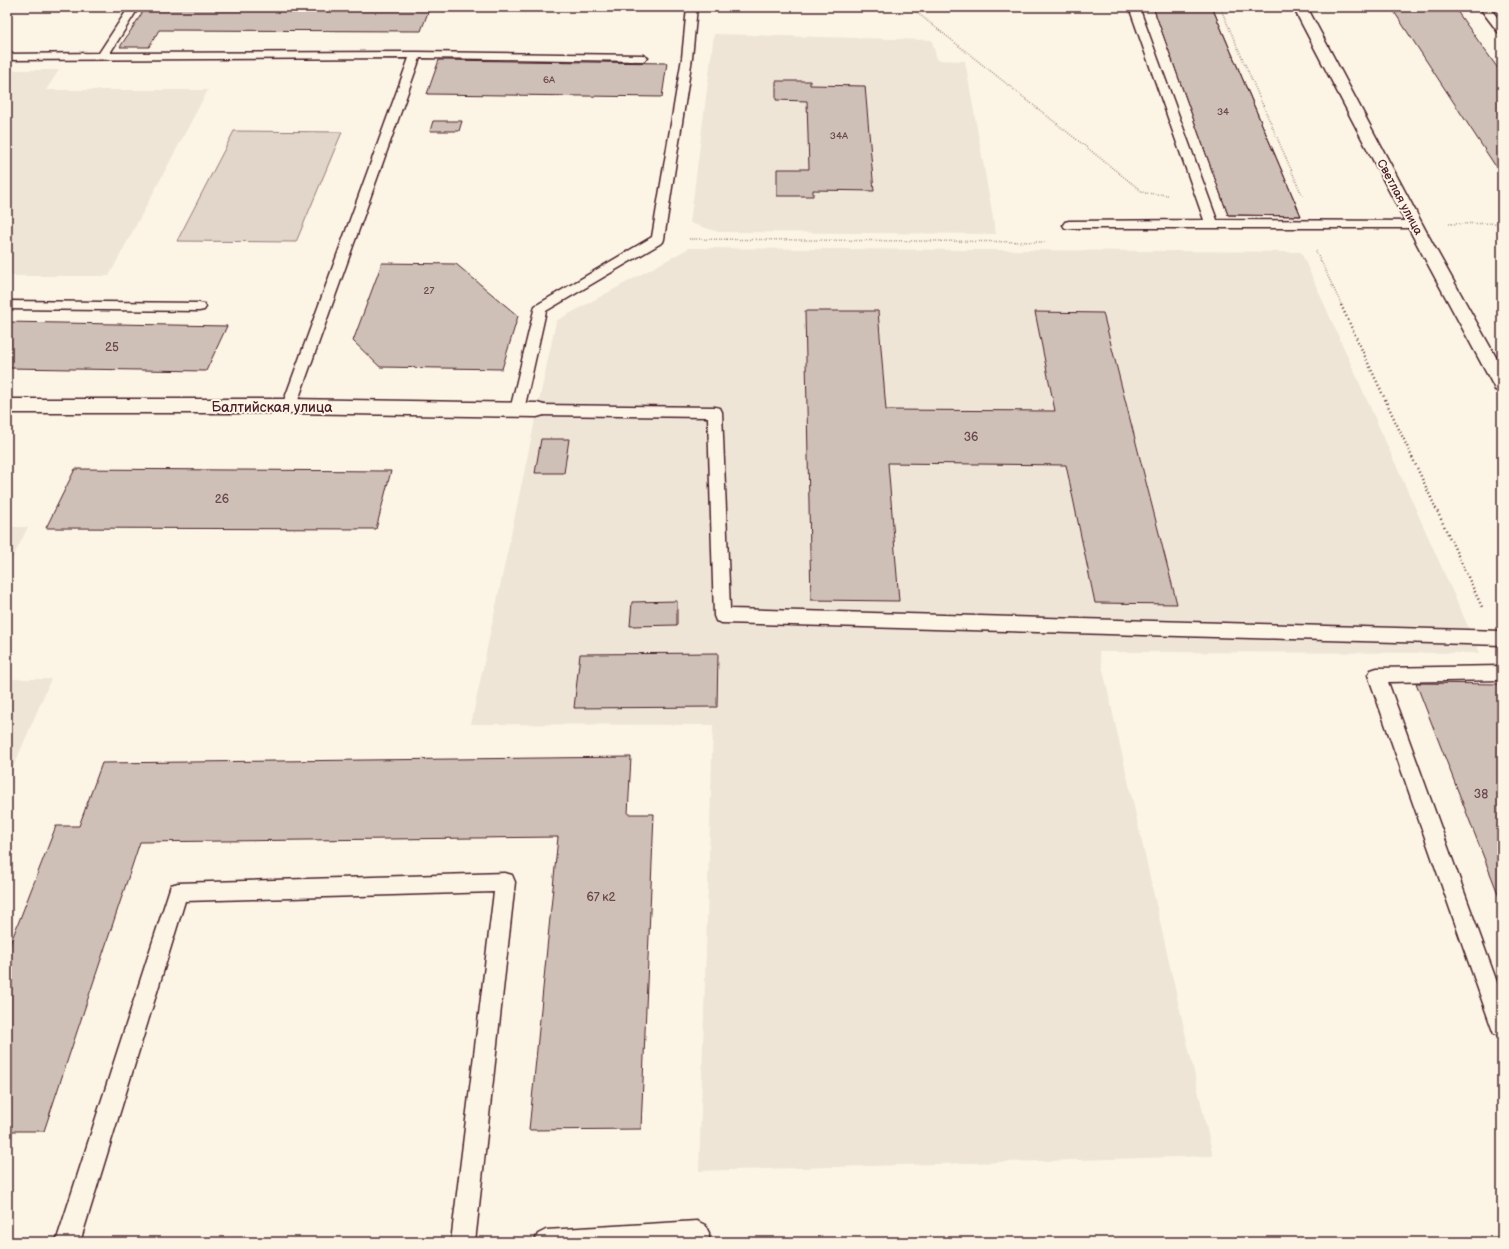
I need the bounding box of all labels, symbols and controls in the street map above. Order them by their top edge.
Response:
house number: 6А [543,74,556,86]
house number: 34 [1217,106,1229,118]
house number: 34А [830,130,849,142]
street label: Светлая улица [1373,157,1426,238]
house number: 27 [424,285,434,297]
house number: 25 [105,340,119,355]
street label: Балтийская улица [212,399,333,416]
house number: 36 [964,430,978,445]
house number: 26 [215,492,229,507]
house number: 38 [1474,787,1488,802]
house number: 67 к2 [586,890,616,905]

